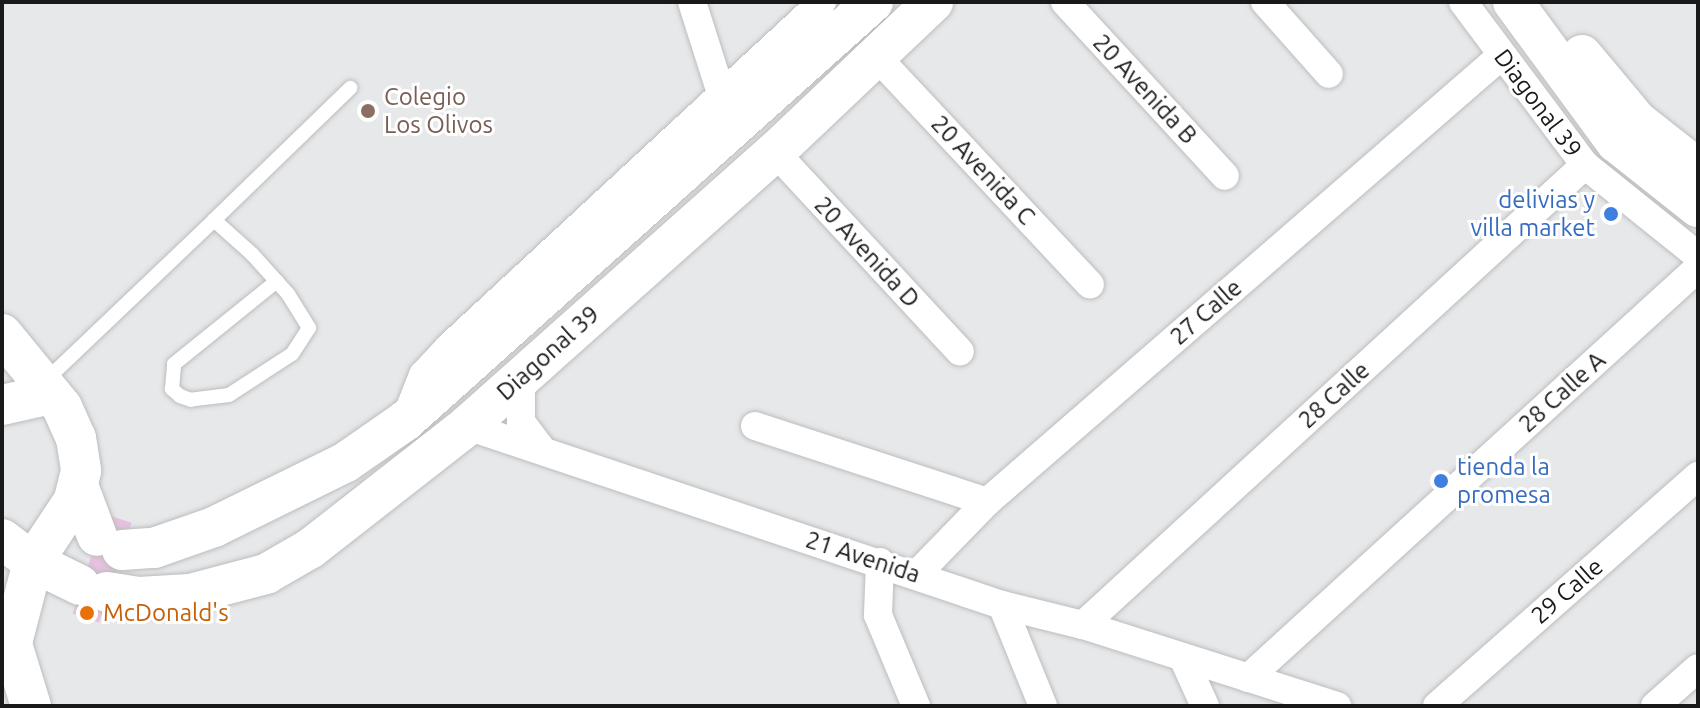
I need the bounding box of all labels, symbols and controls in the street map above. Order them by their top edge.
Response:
street label: 20 Avenida B [1087,28,1203,150]
street label: Diagonal 39 [1488,43,1588,163]
place label: Colegio Los Olivos [384,83,493,139]
marker: Colegio Los Olivos [359,102,377,120]
street label: 20 Avenida C [925,109,1041,231]
place label: delivias y villa market [1470,186,1595,242]
street label: 20 Avenida D [808,191,926,313]
marker: delivias y villa market [1602,205,1620,223]
street label: 27 Calle [1164,273,1248,351]
street label: Diagonal 39 [491,300,605,406]
street label: 28 Calle A [1513,346,1611,438]
street label: 28 Calle [1293,356,1375,434]
place label: tienda la promesa [1457,453,1551,509]
marker: tienda la promesa [1432,472,1450,490]
street label: 21 Avenida [802,525,924,589]
street label: 29 Calle [1525,552,1609,630]
place label: McDonald's [103,599,229,627]
marker: McDonald's [78,604,96,622]

